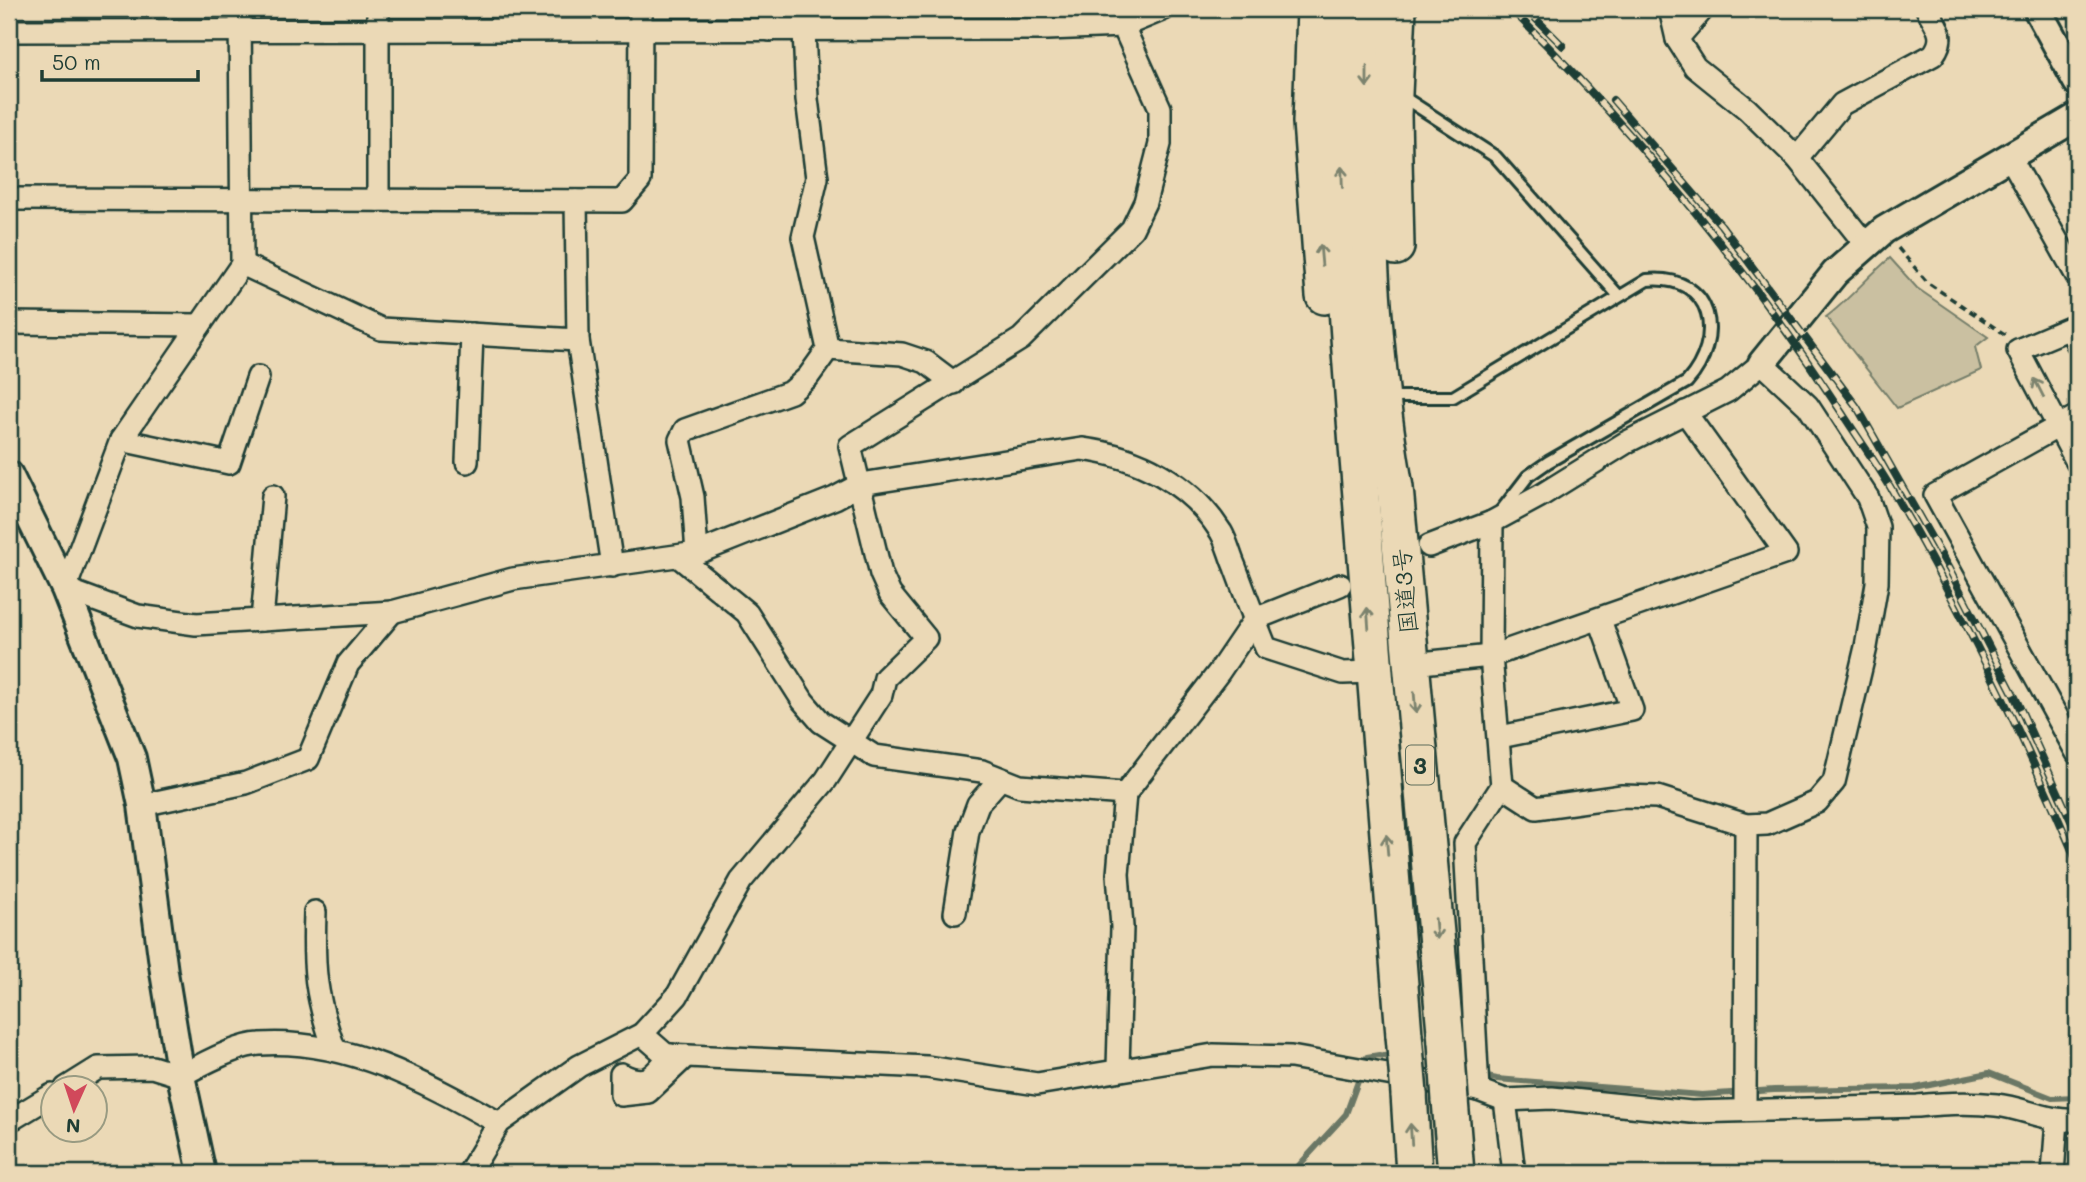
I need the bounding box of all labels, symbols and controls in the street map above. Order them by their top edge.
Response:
scale bar [42,38,198,82]
text: 50 m [52,48,101,75]
one-way arrow [1361,65,1374,88]
one-way arrow [1335,166,1348,189]
one-way arrow [1314,245,1327,267]
one-way arrow [2031,378,2045,399]
street label: 国道3号 [1385,547,1423,635]
one-way arrow [1361,608,1374,630]
one-way arrow [1408,691,1421,713]
road number: 3 [1406,746,1434,785]
one-way arrow [1380,834,1393,857]
one-way arrow [1430,917,1443,940]
north arrow [38,1074,108,1144]
text: N [65,1114,81,1139]
one-way arrow [1405,1122,1418,1145]

